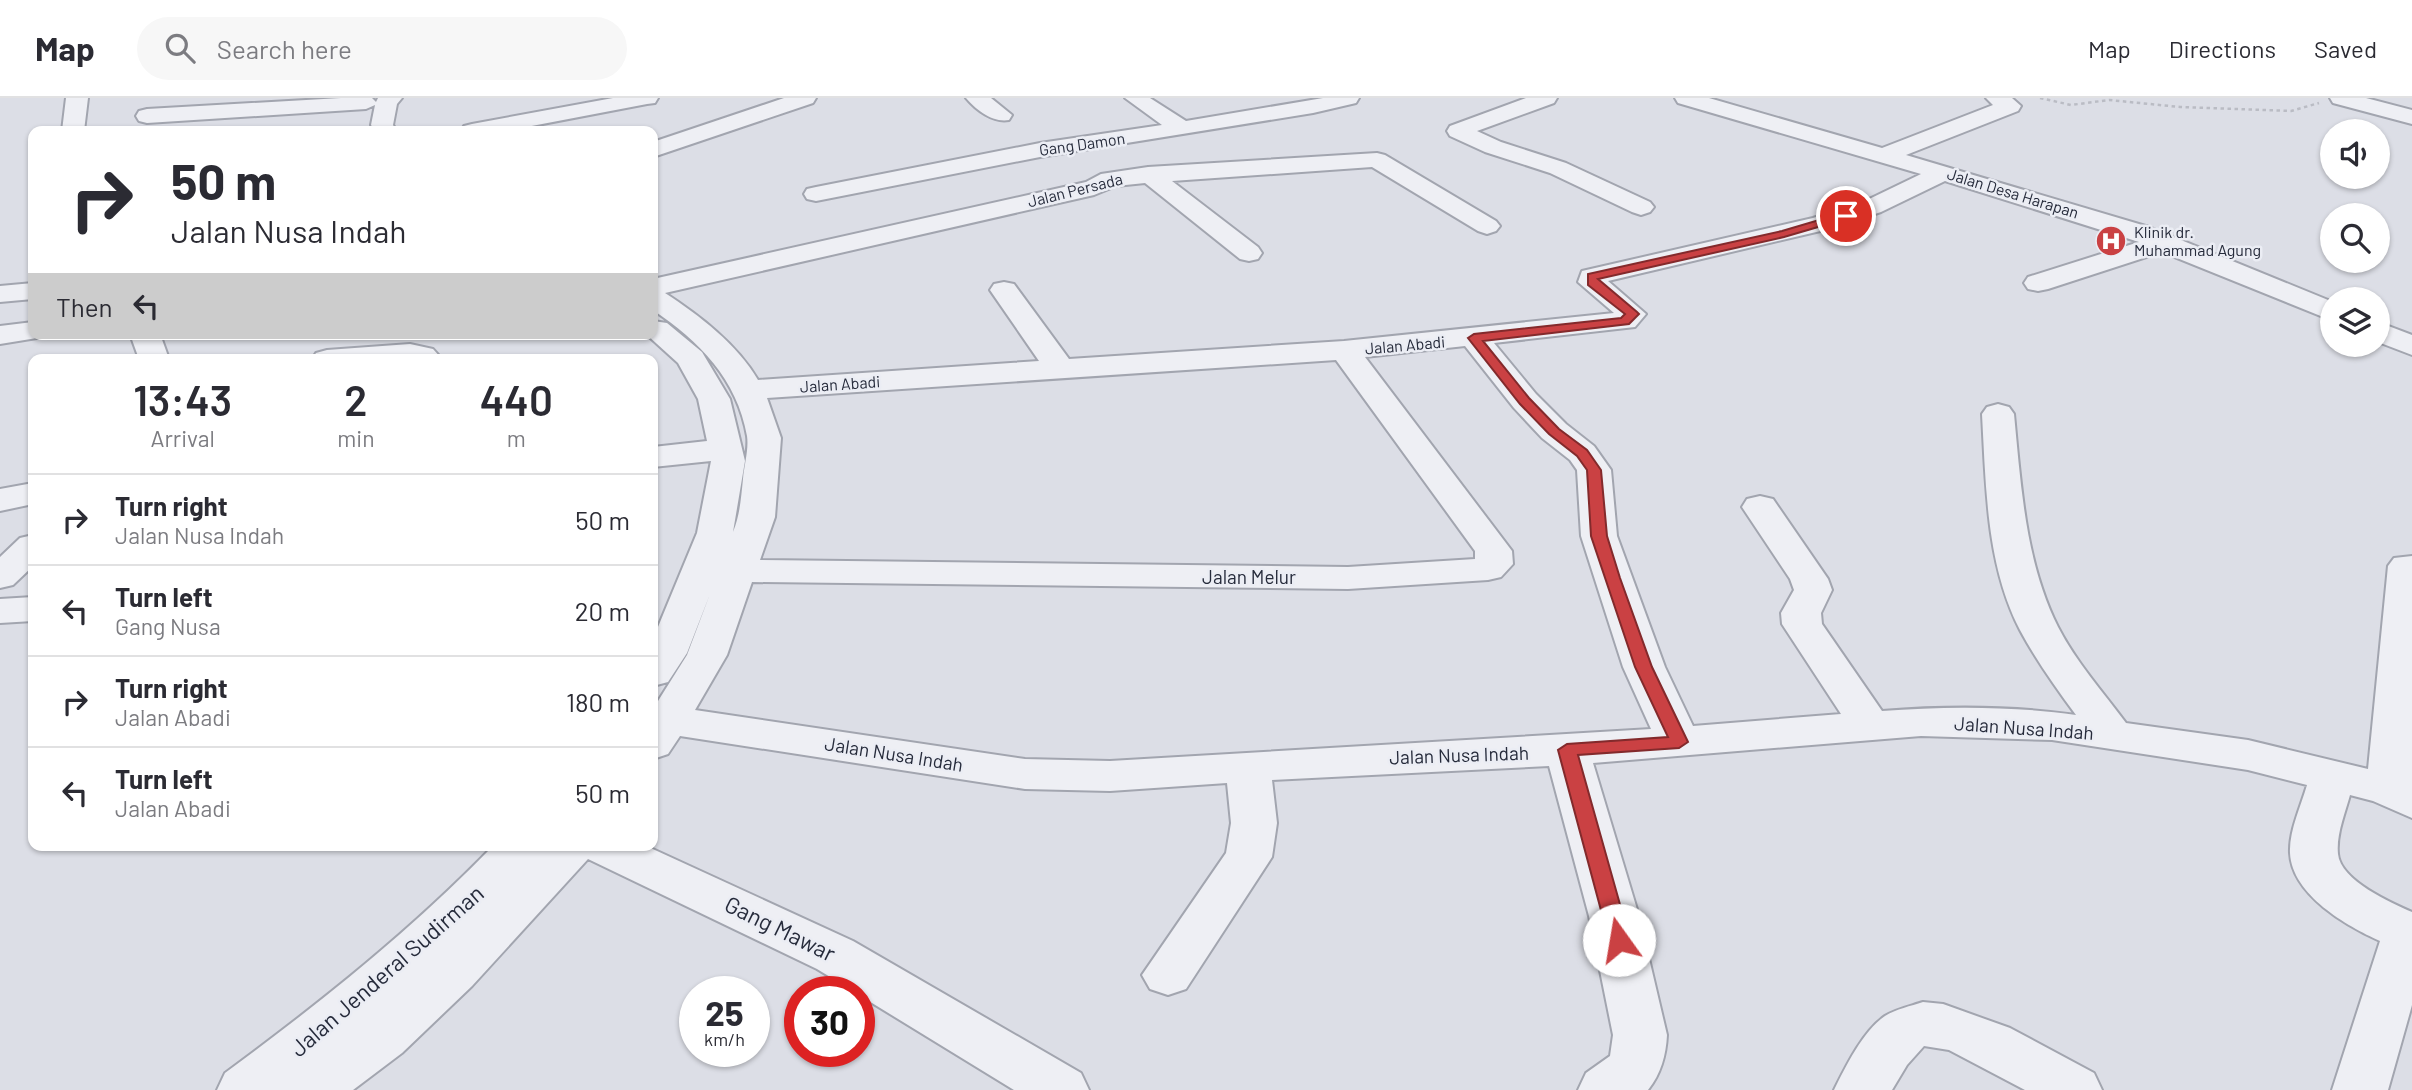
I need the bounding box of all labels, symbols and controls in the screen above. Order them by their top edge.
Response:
search box [137,17,627,80]
text: Map [35,28,95,68]
icon: search [161,29,199,67]
text: Search here [217,33,352,64]
text: Map [2088,34,2131,63]
text: Directions [2169,34,2276,63]
text: Saved [2314,34,2377,63]
map controls [2320,119,2390,357]
button: sound [2320,119,2390,189]
street label: Gang Damon [1038,128,1126,159]
text: 50 m [171,151,276,210]
icon: right [56,154,147,245]
street label: Jalan Desa Harapan [1945,163,2081,222]
street label: Jalan Persada [1025,169,1124,211]
pin [1816,186,1876,246]
icon: arrive [1827,197,1865,235]
button: search [2320,203,2390,273]
text: Jalan Nusa Indah [171,211,407,249]
place label: Klinik dr. Muhammad Agung [2134,222,2261,259]
hospital icon: Klinik dr. Muhammad Agung [2094,224,2128,258]
icon: left [127,287,165,325]
button: layers [2320,287,2390,357]
text: Then [56,291,113,322]
street label: Jalan Abadi [1364,332,1446,357]
street label: Jalan Abadi [799,371,881,396]
text: 13:43 [133,374,232,424]
text: 2 [344,374,368,424]
text: 440 [480,374,553,424]
text: Arrival [151,424,215,452]
text: min [337,424,375,452]
text: m [507,424,526,452]
text: Turn right [115,490,228,521]
icon: right [56,501,94,539]
text: 50 m [575,504,630,535]
text: Jalan Nusa Indah [115,521,284,549]
street label: Jalan Melur [1202,565,1296,588]
text: Turn left [115,581,213,612]
icon: left [56,592,94,630]
text: 20 m [575,595,630,626]
text: Gang Nusa [115,612,221,640]
text: Turn right [115,672,228,703]
icon: right [56,683,94,721]
text: 180 m [566,686,630,717]
text: Jalan Abadi [115,703,231,731]
street label: Jalan Nusa Indah [1953,711,2095,744]
street label: Jalan Nusa Indah [823,731,965,776]
street label: Jalan Nusa Indah [1389,741,1529,768]
text: Turn left [115,763,213,794]
icon: left [56,774,94,812]
text: 50 m [575,777,630,808]
text: Jalan Abadi [115,794,231,822]
street label: Jalan Jenderal Sudirman [284,879,489,1062]
street label: Gang Mawar [721,889,841,967]
position arrow [1582,903,1656,977]
speed limit sign: 30 [784,976,875,1067]
text: 25 [705,991,744,1033]
text: km/h [704,1028,745,1050]

